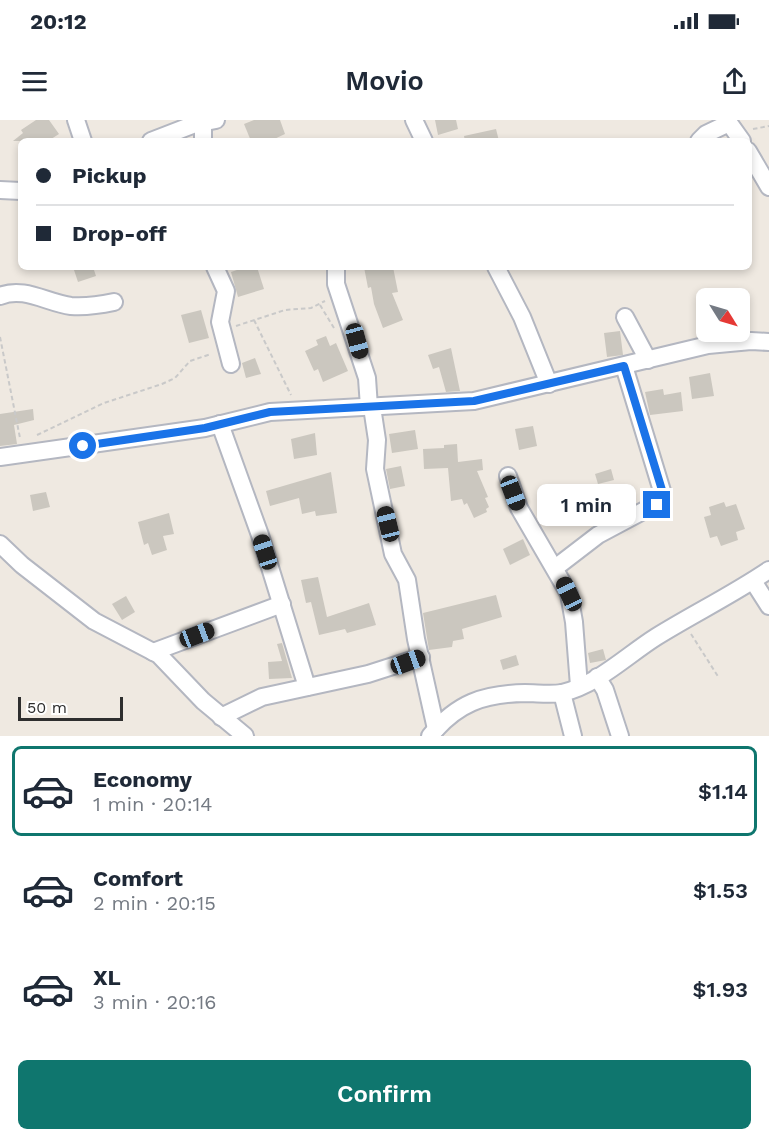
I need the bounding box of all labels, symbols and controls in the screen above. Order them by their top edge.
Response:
text: 20:12 [30,9,87,34]
icon: menu [18,65,51,98]
text: Movio [345,65,424,97]
icon: share [718,65,751,98]
text: Pickup [72,163,147,188]
text: Drop-off [72,221,167,246]
north arrow [696,288,750,342]
map controls [696,288,750,342]
car [344,321,370,361]
route start [69,432,96,459]
car [498,473,528,513]
callout: 1 min [537,484,636,526]
route end [643,491,670,518]
text: 1 min [561,493,612,517]
car [375,504,401,544]
car [251,532,279,572]
car [553,574,585,614]
car [177,620,217,650]
car [388,647,428,677]
scale bar [18,694,123,722]
text: 50 m [27,698,67,717]
icon: car [21,764,75,818]
text: Economy [93,767,192,792]
text: $1.14 [698,779,748,804]
text: 1 min · 20:14 [93,792,213,816]
icon: car [21,863,75,917]
text: Comfort [93,866,183,891]
text: $1.53 [693,878,748,903]
text: 2 min · 20:15 [93,891,216,915]
icon: car [21,962,75,1016]
text: XL [93,965,121,990]
text: $1.93 [692,977,748,1002]
text: 3 min · 20:16 [93,990,216,1014]
button: Confirm [18,1060,751,1129]

